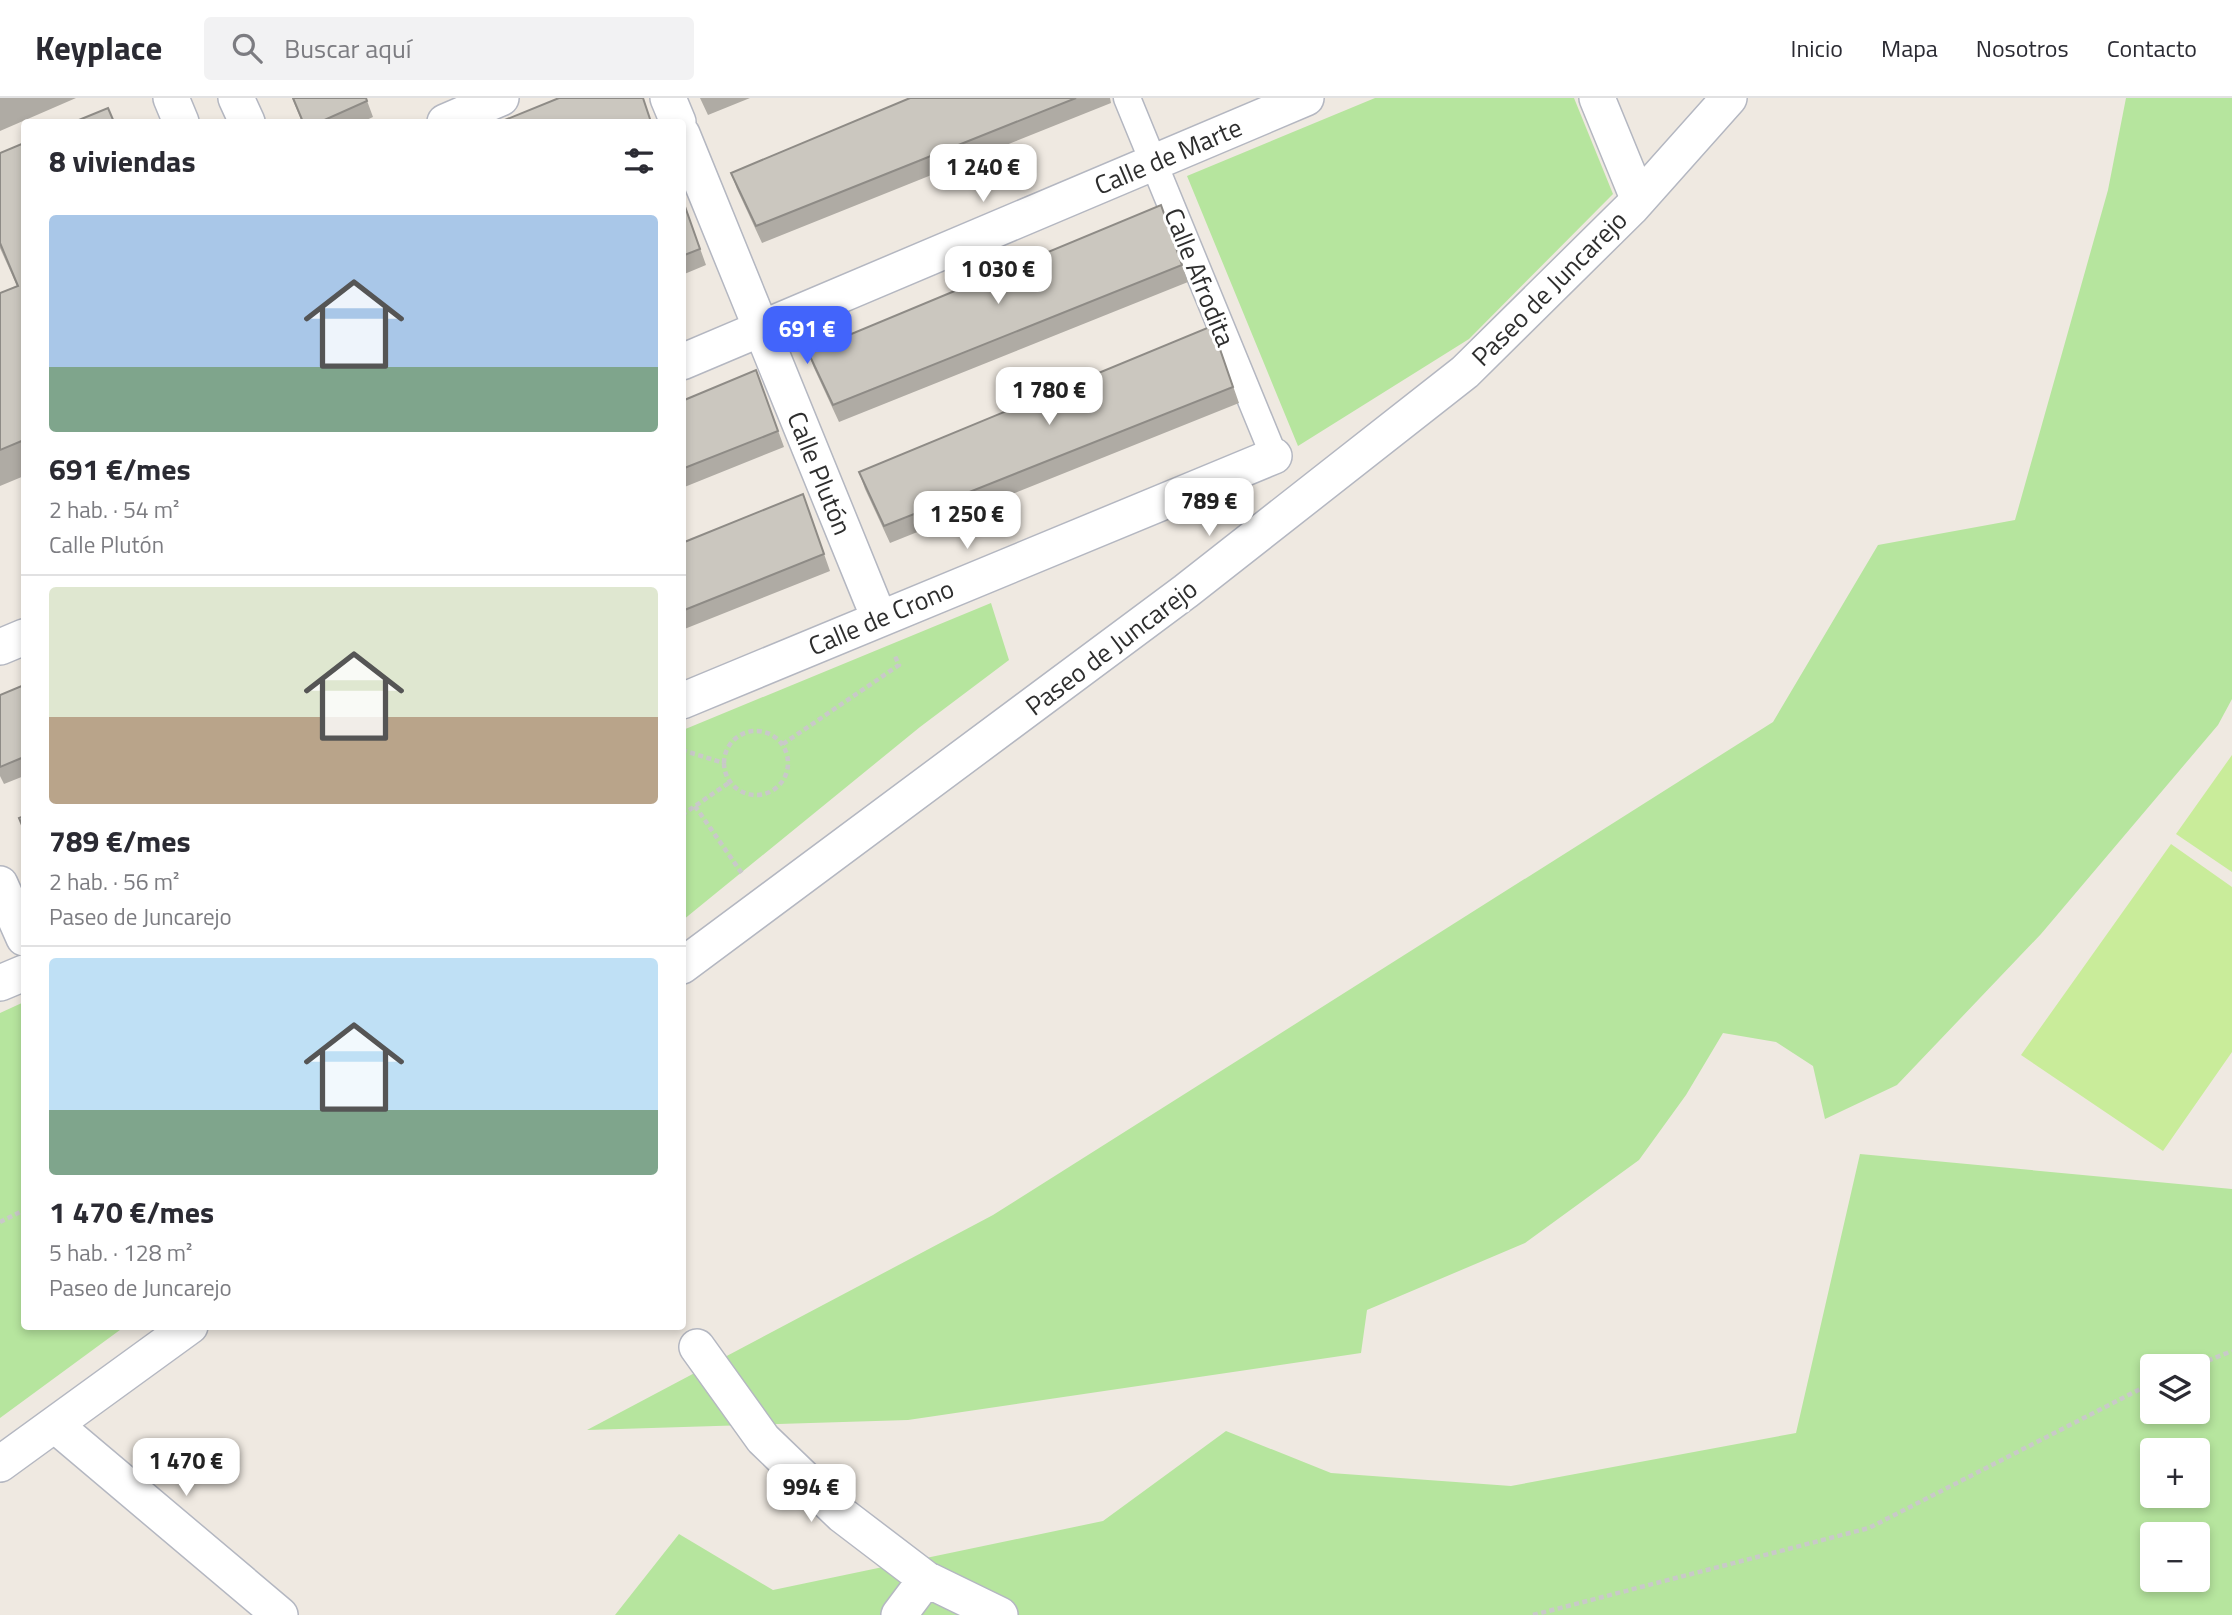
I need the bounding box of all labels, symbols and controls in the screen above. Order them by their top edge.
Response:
search box [204,17,694,80]
text: Keyplace [35,23,162,73]
icon: search [228,29,266,67]
text: Buscar aquí [284,29,411,68]
text: Inicio [1791,30,1843,66]
text: Mapa [1881,30,1938,66]
text: Nosotros [1976,30,2069,66]
text: Contacto [2107,30,2197,66]
street label: Calle de Marte [1088,107,1248,205]
text: 8 viviendas [49,138,196,184]
icon: filters [620,142,658,180]
pin: 1 240 € [918,144,1048,204]
text: 1 240 € [946,149,1020,184]
street label: Paseo de Juncarejo [1462,201,1636,375]
street label: Calle Afrodita [1155,202,1245,352]
pin: 1 030 € [933,246,1063,306]
text: 1 030 € [961,251,1035,286]
icon: home [291,261,417,387]
pin: 691 € [758,306,856,366]
text: 691 € [779,311,835,346]
pin: 1 780 € [984,368,1114,427]
text: 1 780 € [1012,372,1086,407]
street label: Calle Plutón [778,405,862,541]
text: 691 €/mes [49,446,191,492]
pin: 789 € [1160,478,1258,538]
text: 789 € [1181,483,1237,518]
pin: 1 250 € [902,491,1032,551]
text: 2 hab. · 54 m² [49,492,179,527]
text: 1 250 € [930,496,1004,531]
text: Calle Plutón [49,527,164,562]
street label: Calle de Crono [802,569,960,665]
street label: Paseo de Juncarejo [1017,569,1205,725]
icon: home [291,633,417,759]
text: 789 €/mes [49,818,191,864]
text: 2 hab. · 56 m² [49,864,179,899]
text: Paseo de Juncarejo [49,899,232,934]
icon: home [291,1004,417,1130]
text: 1 470 €/mes [49,1189,214,1235]
text: 5 hab. · 128 m² [49,1235,192,1270]
text: Paseo de Juncarejo [49,1270,232,1305]
map controls [2140,1354,2210,1592]
button: layers [2140,1354,2210,1424]
pin: 1 470 € [121,1438,251,1498]
button: + [2140,1438,2210,1508]
text: 1 470 € [149,1443,223,1478]
pin: 994 € [762,1464,860,1524]
text: 994 € [783,1469,839,1504]
button: − [2140,1522,2210,1592]

